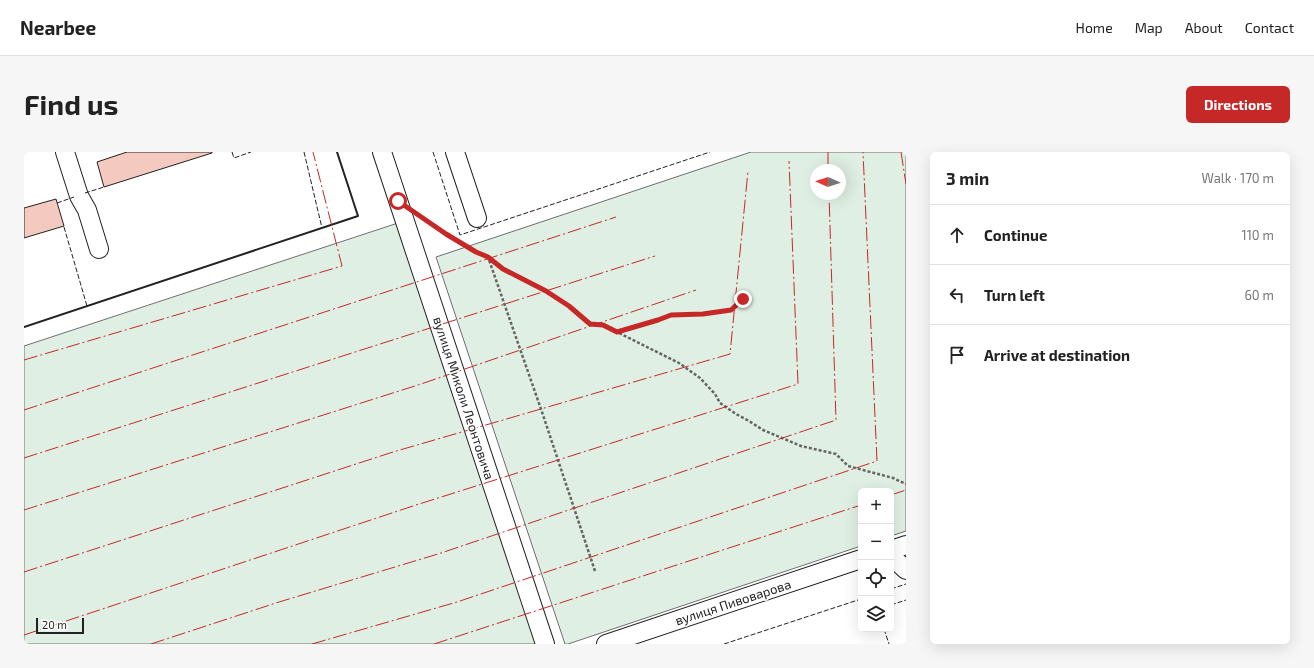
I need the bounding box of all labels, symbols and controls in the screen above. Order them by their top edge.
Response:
text: Nearbee [20,16,96,39]
text: Home [1076,19,1113,36]
text: Map [1135,19,1163,36]
text: About [1185,19,1223,36]
text: Contact [1245,19,1294,36]
button: Directions [1186,86,1290,123]
text: Find us [24,87,118,121]
north arrow [810,164,846,200]
text: 3 min [946,168,989,188]
text: Walk · 170 m [1202,170,1274,186]
route start [389,192,407,210]
icon: ahead [946,224,968,246]
text: Continue [984,226,1047,244]
text: 110 m [1242,227,1274,243]
icon: left [946,284,968,306]
text: Turn left [984,286,1045,304]
text: 60 m [1244,287,1274,303]
route end [734,290,752,308]
street label: вулиця Миколи Леонтовича [430,314,498,482]
icon: arrive [946,344,968,366]
text: Arrive at destination [984,346,1130,364]
map controls [858,488,894,632]
button: + [858,488,894,524]
button: − [858,524,894,560]
button: locate [858,560,894,596]
street label: вулиця Пивоварова [673,576,793,628]
button: layers [858,596,894,632]
scale bar [36,616,84,635]
text: 20 m [42,618,67,631]

